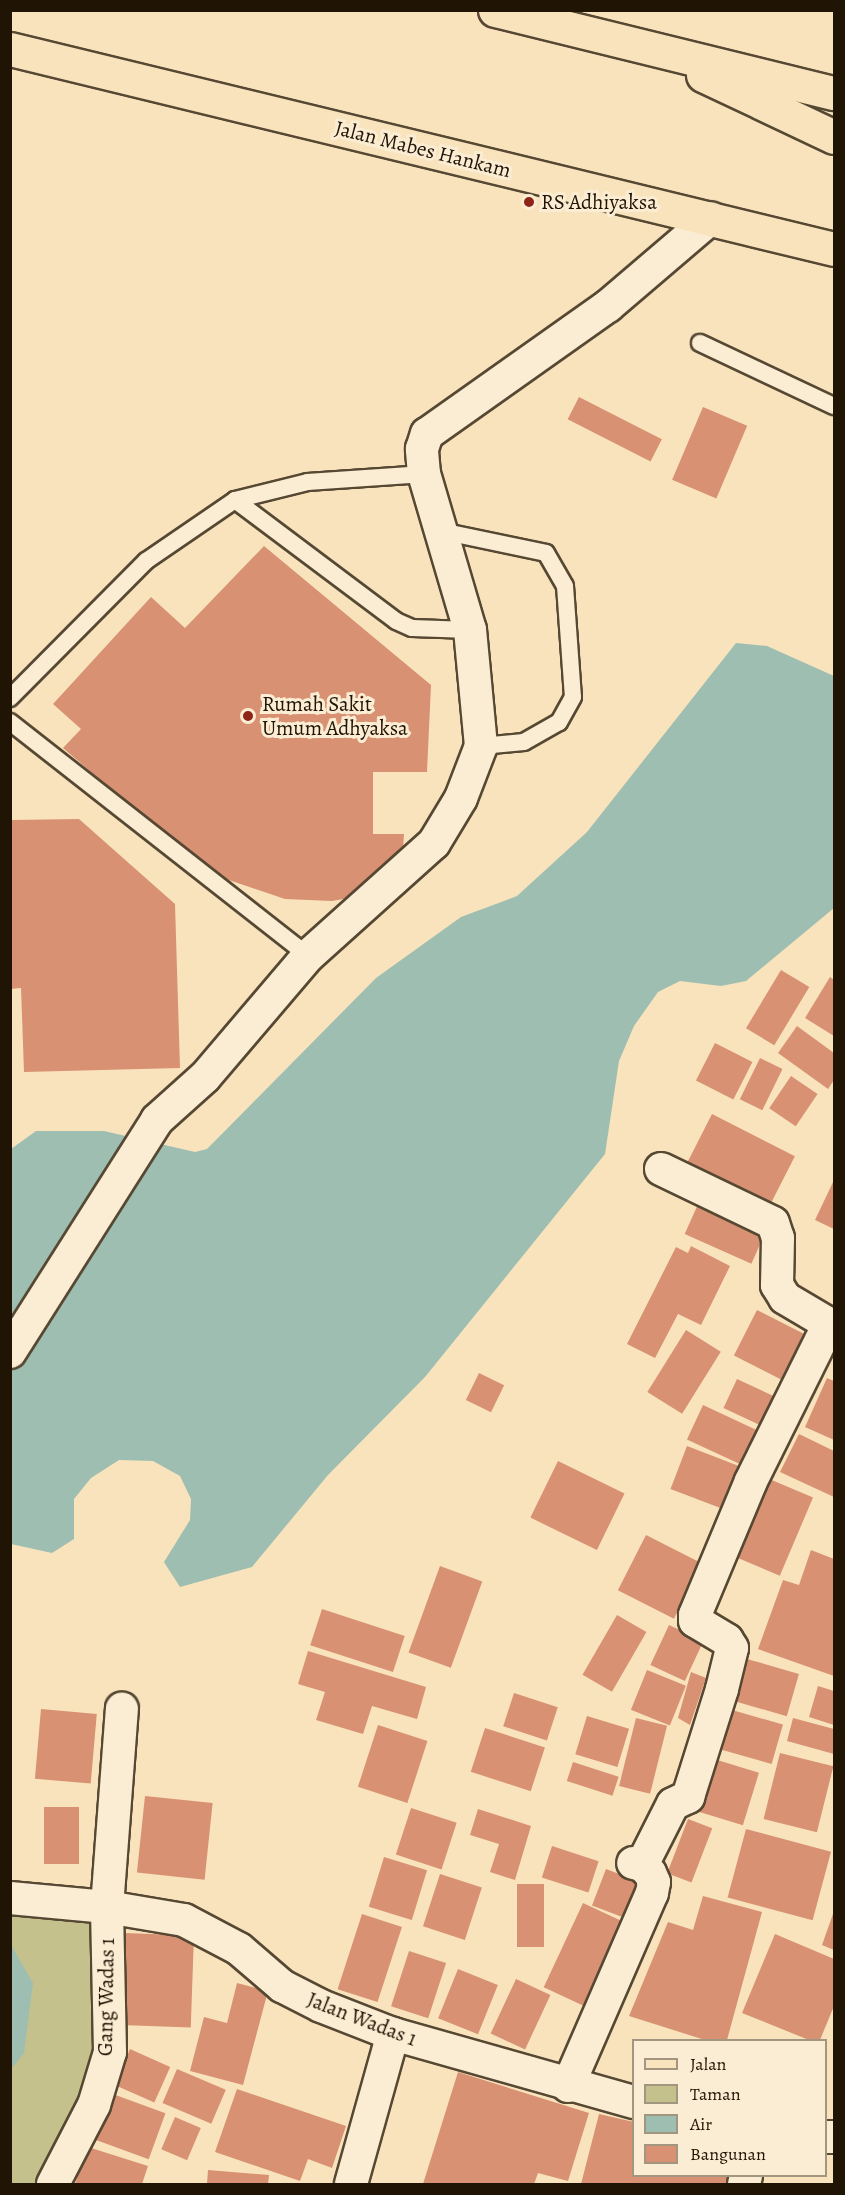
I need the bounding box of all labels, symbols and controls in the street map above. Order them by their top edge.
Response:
street label: Jalan Mabes Hankam [332,115,514,183]
place label: RS Adhiyaksa [541,189,657,215]
marker: RS Adhiyaksa [522,195,536,209]
place label: Rumah Sakit Umum Adhyaksa [262,691,408,741]
marker: Rumah Sakit Umum Adhyaksa [239,707,257,725]
street label: Gang Wadas 1 [92,1938,120,2056]
street label: Jalan Wadas 1 [304,1987,420,2051]
legend [632,2039,827,2177]
text: Jalan [690,2052,726,2076]
text: Taman [690,2082,741,2106]
text: Air [690,2112,712,2136]
text: Bangunan [690,2142,766,2166]

